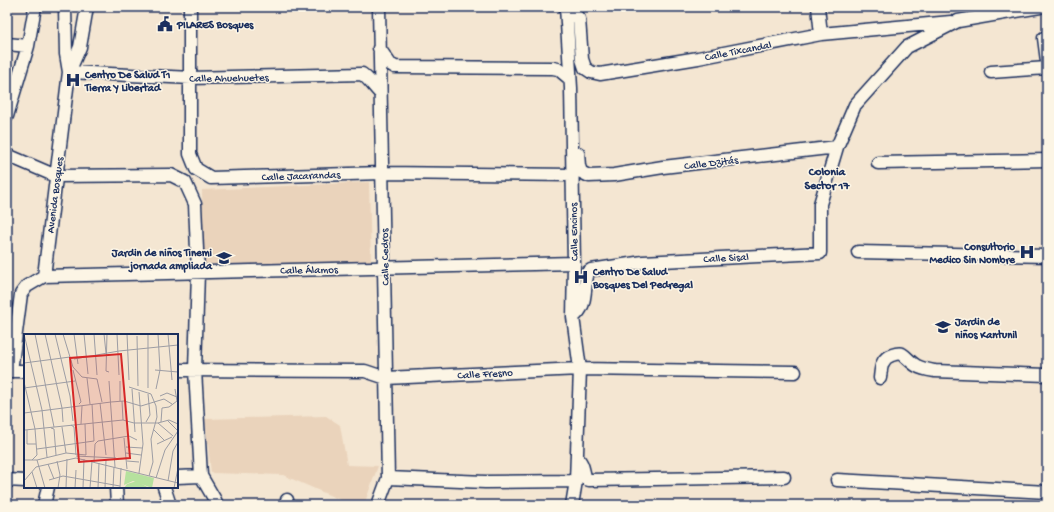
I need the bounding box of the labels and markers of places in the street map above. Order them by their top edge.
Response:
public building icon: PILARES Bosques [156,15,174,33]
place label: PILARES Bosques [176,20,254,33]
place label: Centro De Salud T1 Tierra Y Libertad [84,69,171,95]
hospital icon: Centro De Salud T1 Tierra Y Libertad [64,71,82,89]
place label: Consultorio Medico Sin Nombre [929,241,1016,267]
hospital icon: Consultorio Medico Sin Nombre [1018,243,1036,261]
place label: Jardin de niños Tinemi jornada ampliada [111,247,213,273]
school or university icon: Jardin de niños Tinemi jornada ampliada [215,249,233,267]
place label: Centro De Salud Bosques Del Pedregal [592,266,693,293]
hospital icon: Centro De Salud Bosques Del Pedregal [572,268,590,286]
place label: Jardin de niños Kantunil [954,317,1018,342]
school or university icon: Jardin de niños Kantunil [934,318,952,336]

